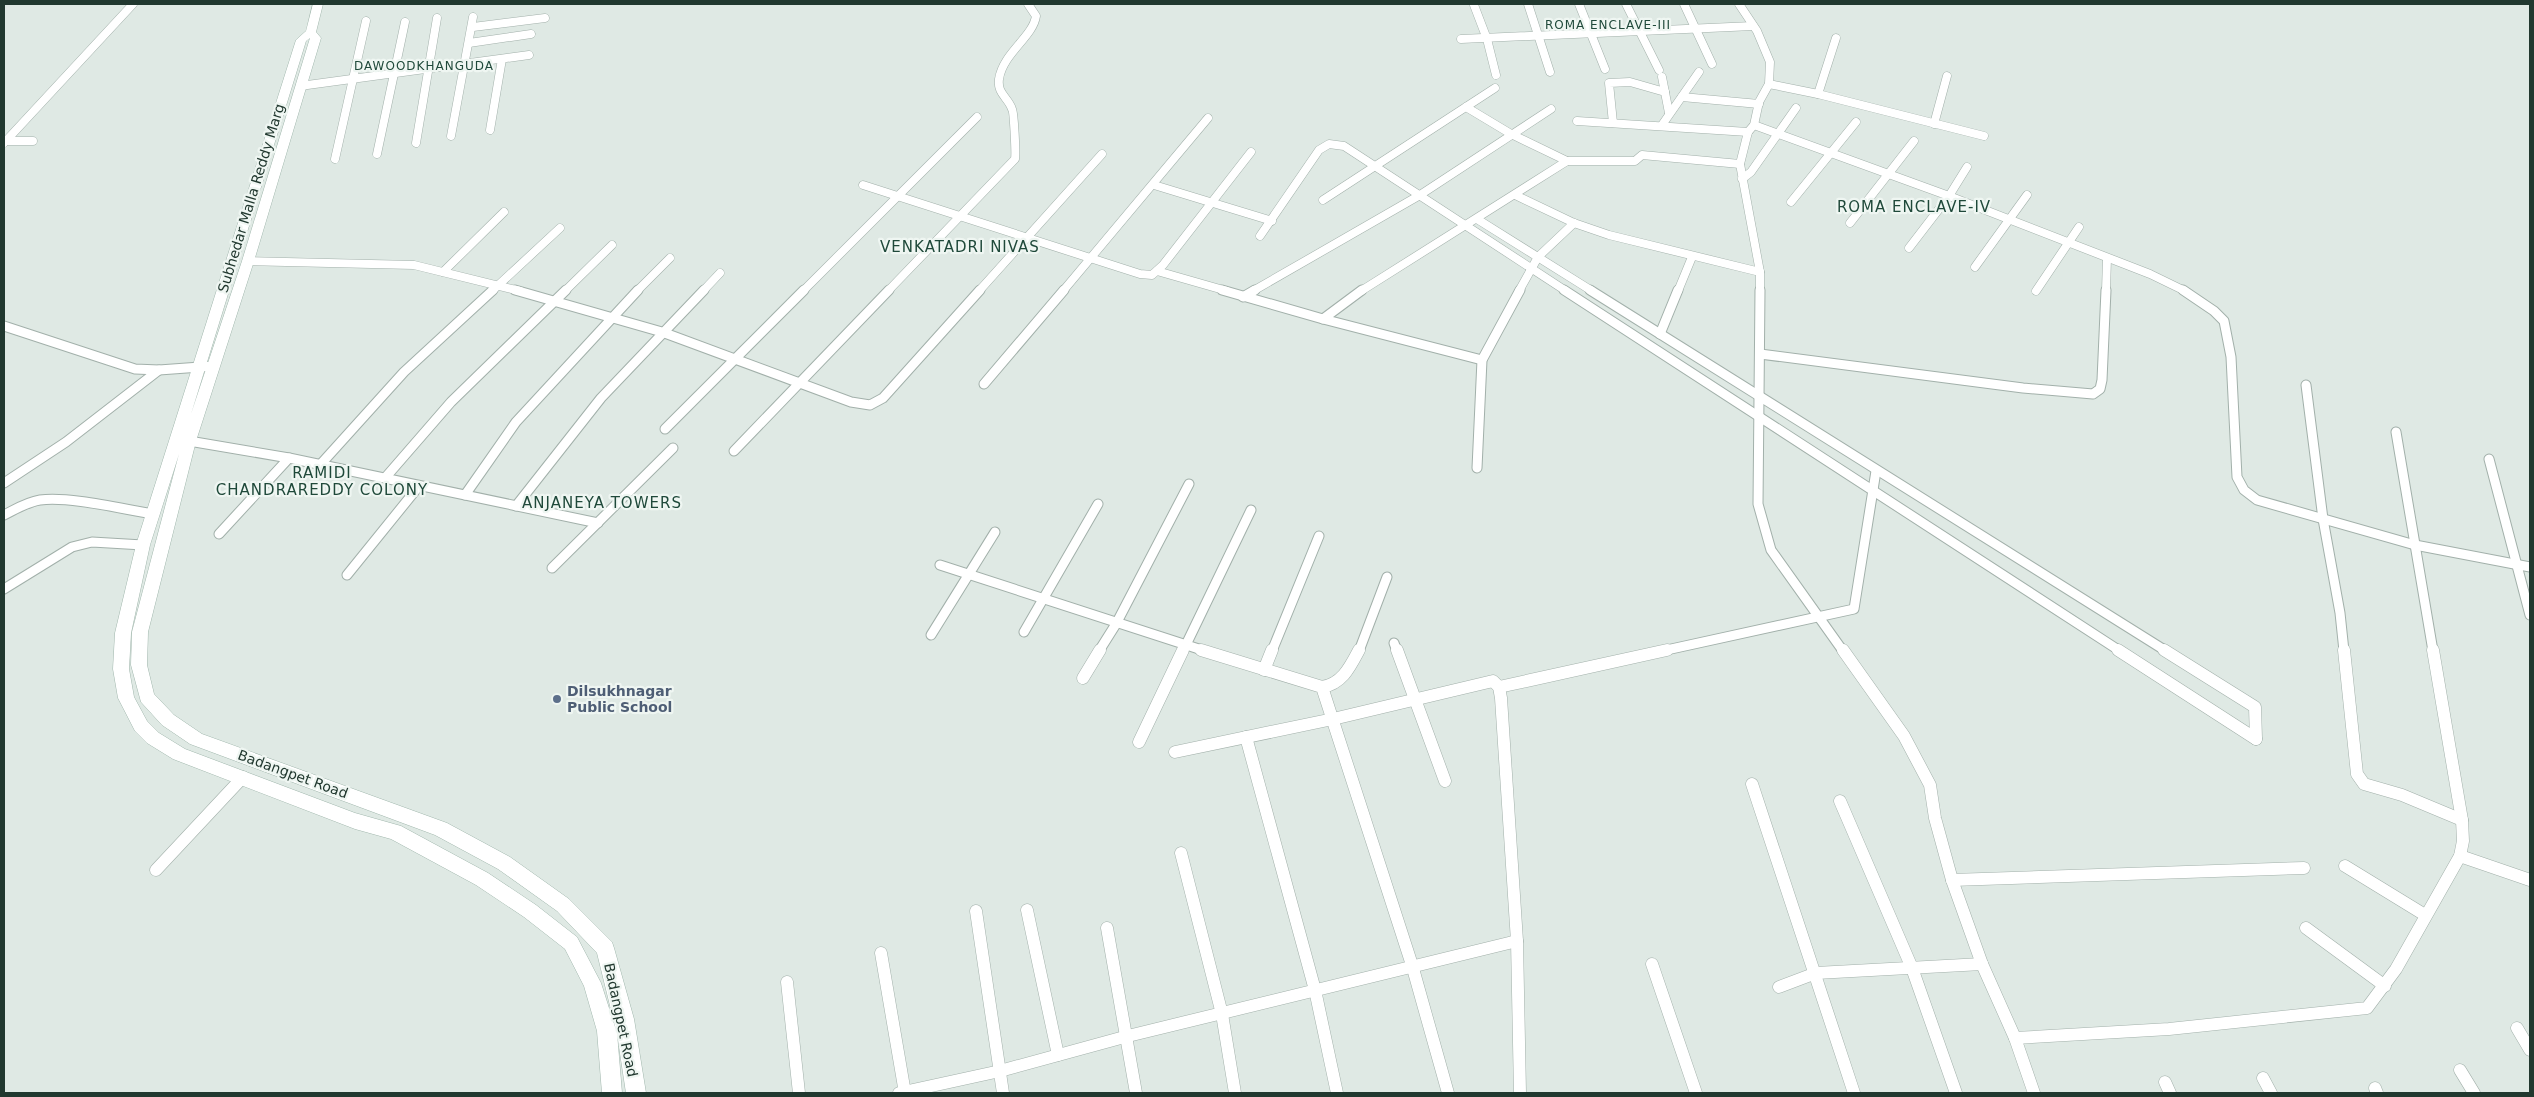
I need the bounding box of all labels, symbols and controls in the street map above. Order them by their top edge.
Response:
district label: ROMA ENCLAVE-III [1545,18,1671,32]
district label: DAWOODKHANGUDA [354,59,494,73]
street label: Subhedar Malla Reddy Marg [215,102,287,294]
district label: ROMA ENCLAVE-IV [1837,198,1991,216]
district label: VENKATADRI NIVAS [880,238,1040,256]
district label: RAMIDI CHANDRAREDDY COLONY [216,464,428,499]
district label: ANJANEYA TOWERS [522,494,682,512]
place label: Dilsukhnagar Public School [567,683,672,715]
marker: Dilsukhnagar Public School [551,693,563,705]
street label: Badangpet Road [236,747,350,801]
street label: Badangpet Road [601,962,641,1078]

